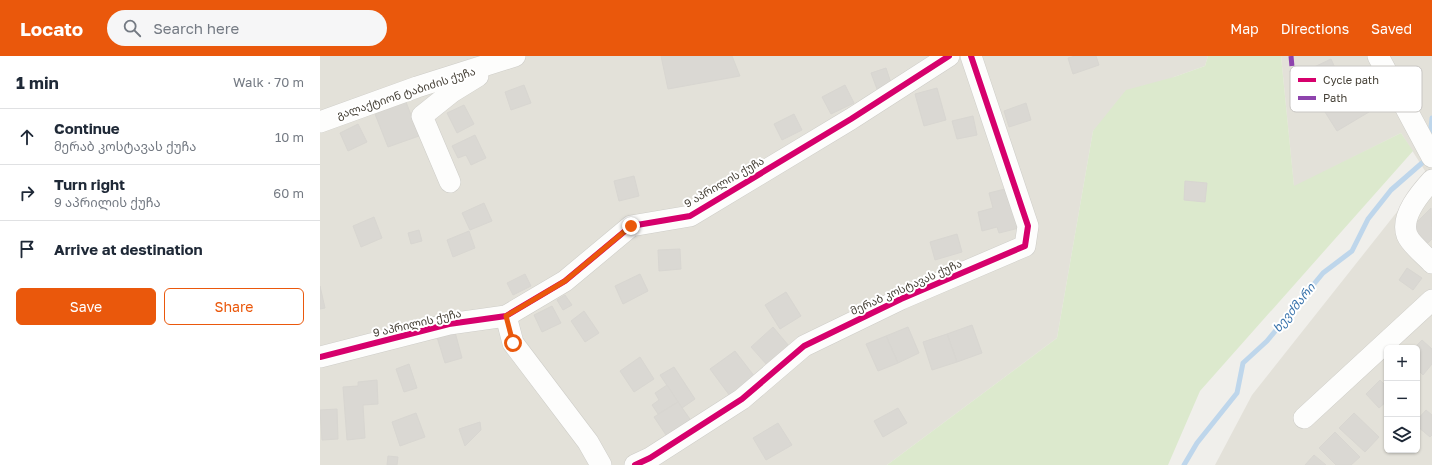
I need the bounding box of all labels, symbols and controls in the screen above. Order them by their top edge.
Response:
search box [107,10,387,46]
text: Locato [20,17,83,40]
icon: search [121,17,143,39]
text: Search here [153,19,239,37]
text: Map [1230,20,1259,37]
text: Directions [1281,20,1349,37]
text: Saved [1371,20,1412,37]
street label: გალაქტიონ ტაბიძის ქუჩა [335,64,477,122]
legend [1290,66,1422,112]
text: 1 min [16,72,59,93]
text: Cycle path [1323,73,1379,86]
text: Walk · 70 m [233,74,304,90]
text: Path [1323,91,1347,104]
text: Continue [54,119,120,137]
icon: ahead [16,126,38,148]
text: 10 m [275,129,304,145]
text: მერაბ კოსტავას ქუჩა [54,138,196,154]
street label: 9 აპრილის ქუჩა [681,153,767,211]
text: Turn right [54,175,125,193]
icon: right [16,182,38,204]
text: 60 m [273,185,304,201]
text: 9 აპრილის ქუჩა [54,194,161,210]
route end [622,217,640,235]
icon: arrive [16,238,38,260]
text: Arrive at destination [54,240,203,258]
street label: მერაბ კოსტავას ქუჩა [848,256,964,318]
water label: ხევძმარი [1269,279,1319,335]
button: Save [16,288,156,325]
button: Share [164,288,304,325]
street label: 9 აპრილის ქუჩა [371,306,463,340]
route start [504,334,522,352]
map controls [1384,345,1420,453]
button: + [1384,345,1420,381]
button: − [1384,381,1420,417]
button: layers [1384,417,1420,453]

